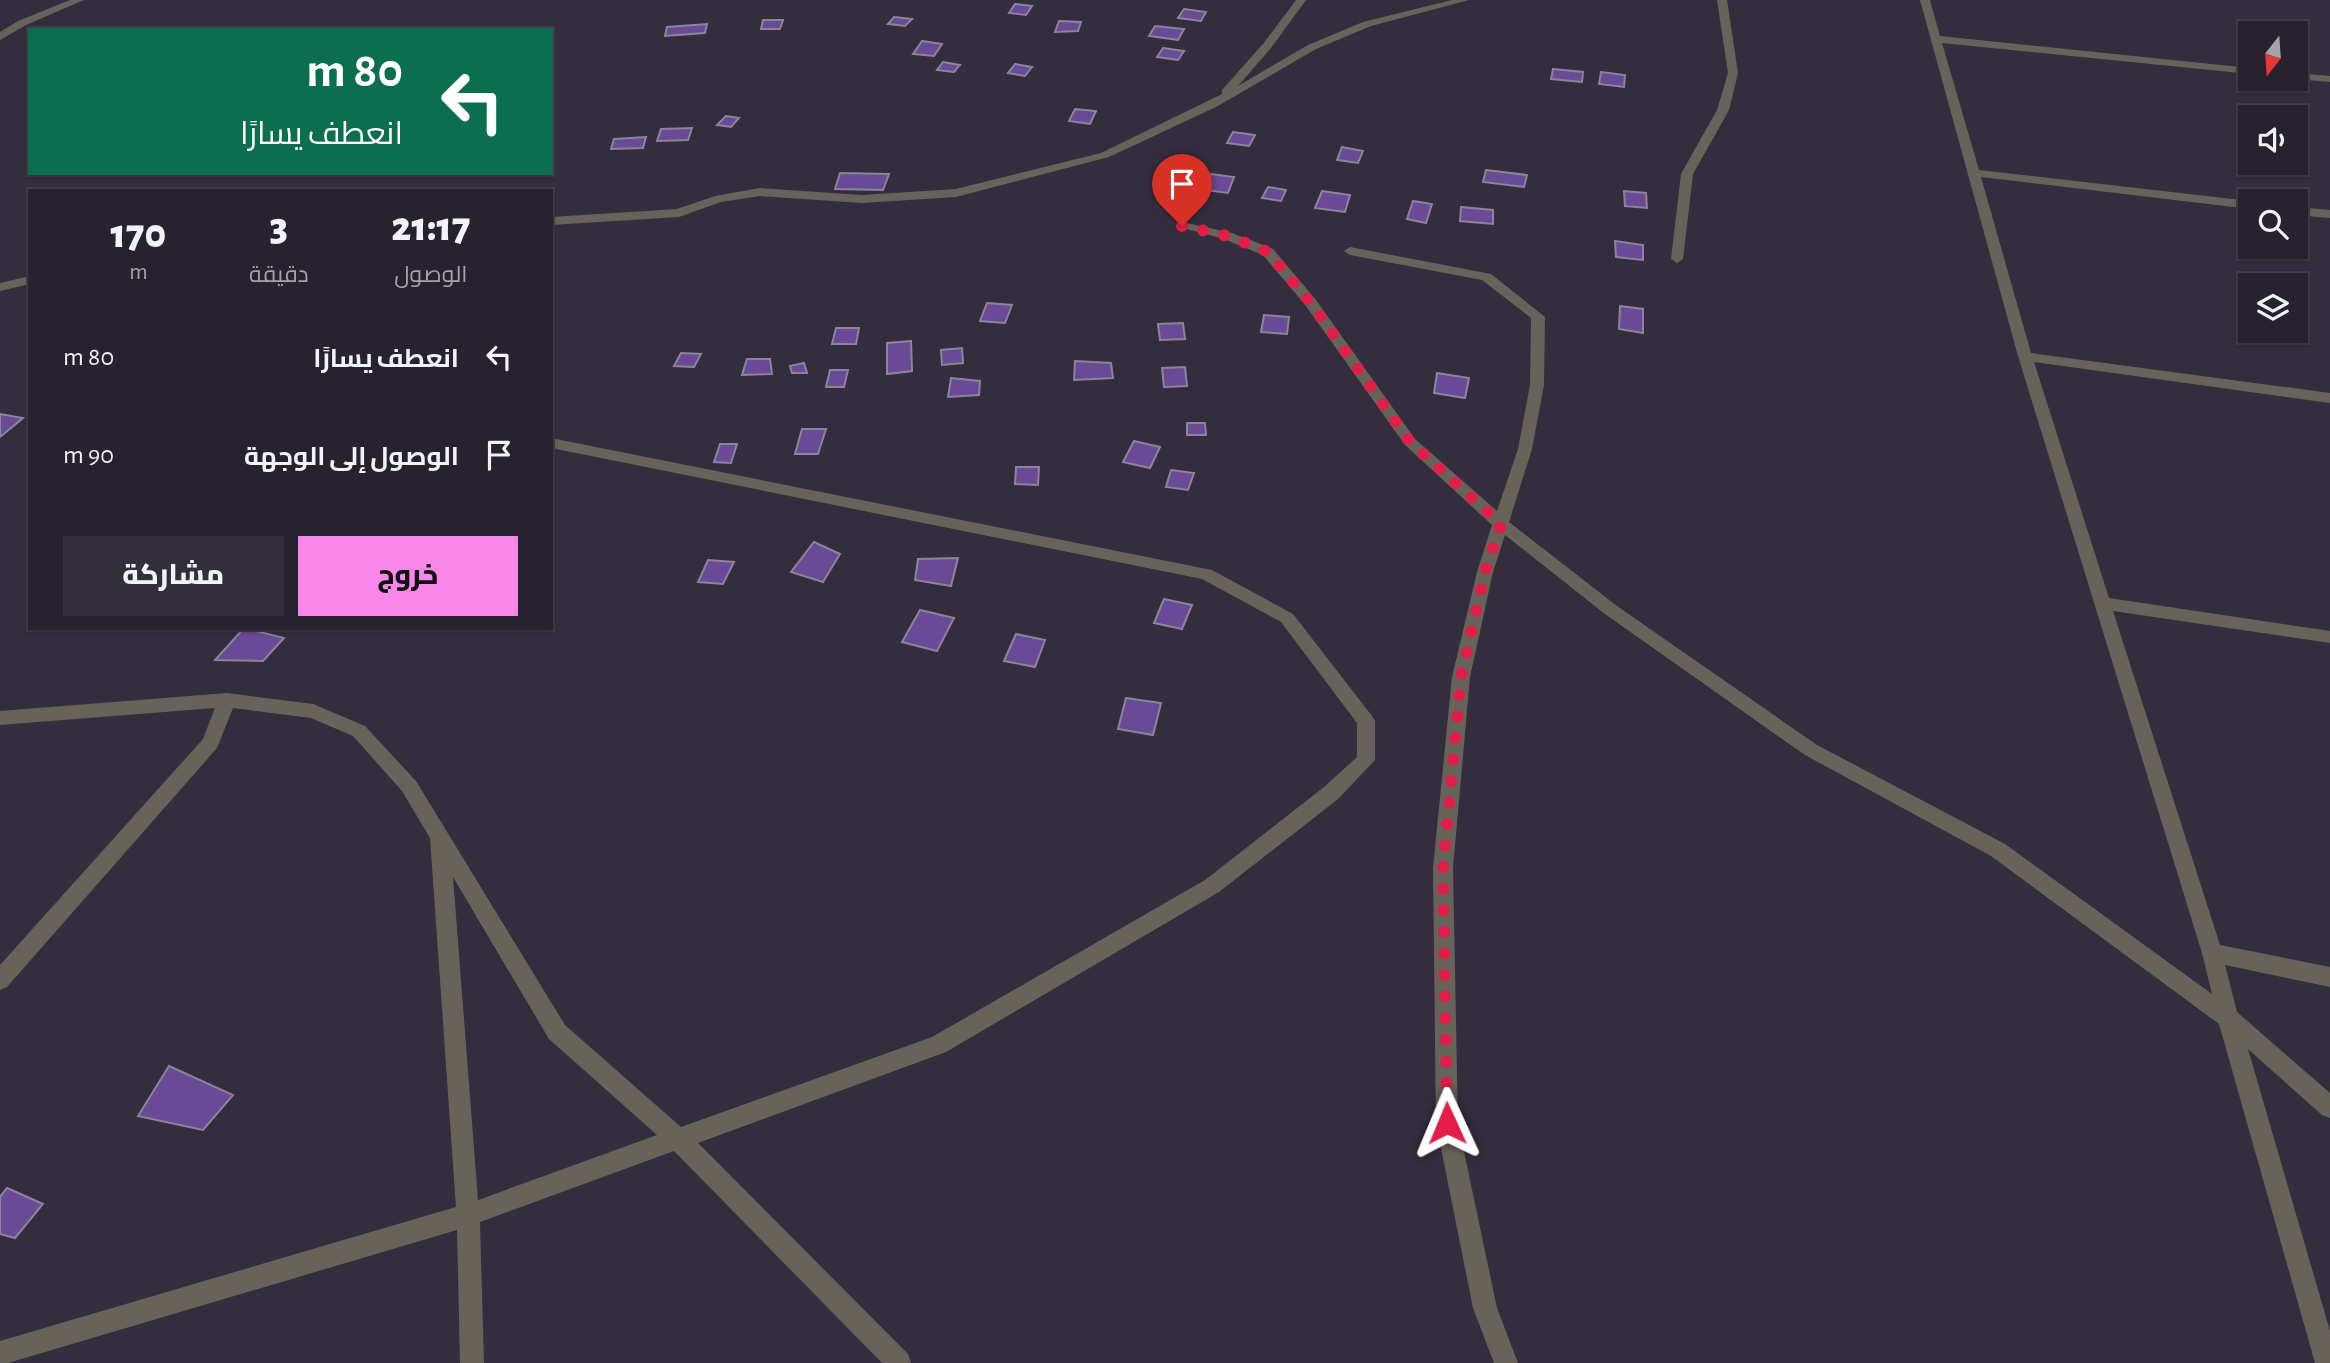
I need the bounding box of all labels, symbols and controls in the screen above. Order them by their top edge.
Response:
north arrow [2238,21,2308,91]
map controls [2238,21,2308,343]
text: 80 m [306,47,403,96]
icon: left [427,56,518,147]
button: sound [2238,105,2308,175]
text: انعطف يسارًا [240,118,403,150]
pin [1152,154,1212,226]
icon: arrive [1163,165,1201,203]
button: search [2238,189,2308,259]
text: 3 [270,206,288,248]
text: 21:17 [391,206,470,248]
text: 170 [111,213,166,255]
text: m [129,261,148,284]
text: دقيقة [249,264,309,287]
text: الوصول [394,264,468,287]
button: layers [2238,273,2308,343]
icon: left [480,338,518,376]
text: 80 m [63,344,114,370]
text: انعطف يسارًا [313,346,459,372]
icon: arrive [480,436,518,474]
text: 90 m [63,442,114,468]
text: الوصول إلى الوجهة [244,444,459,470]
button: مشاركة [63,536,284,616]
button: خروج [298,536,518,616]
position arrow [1410,1086,1484,1160]

